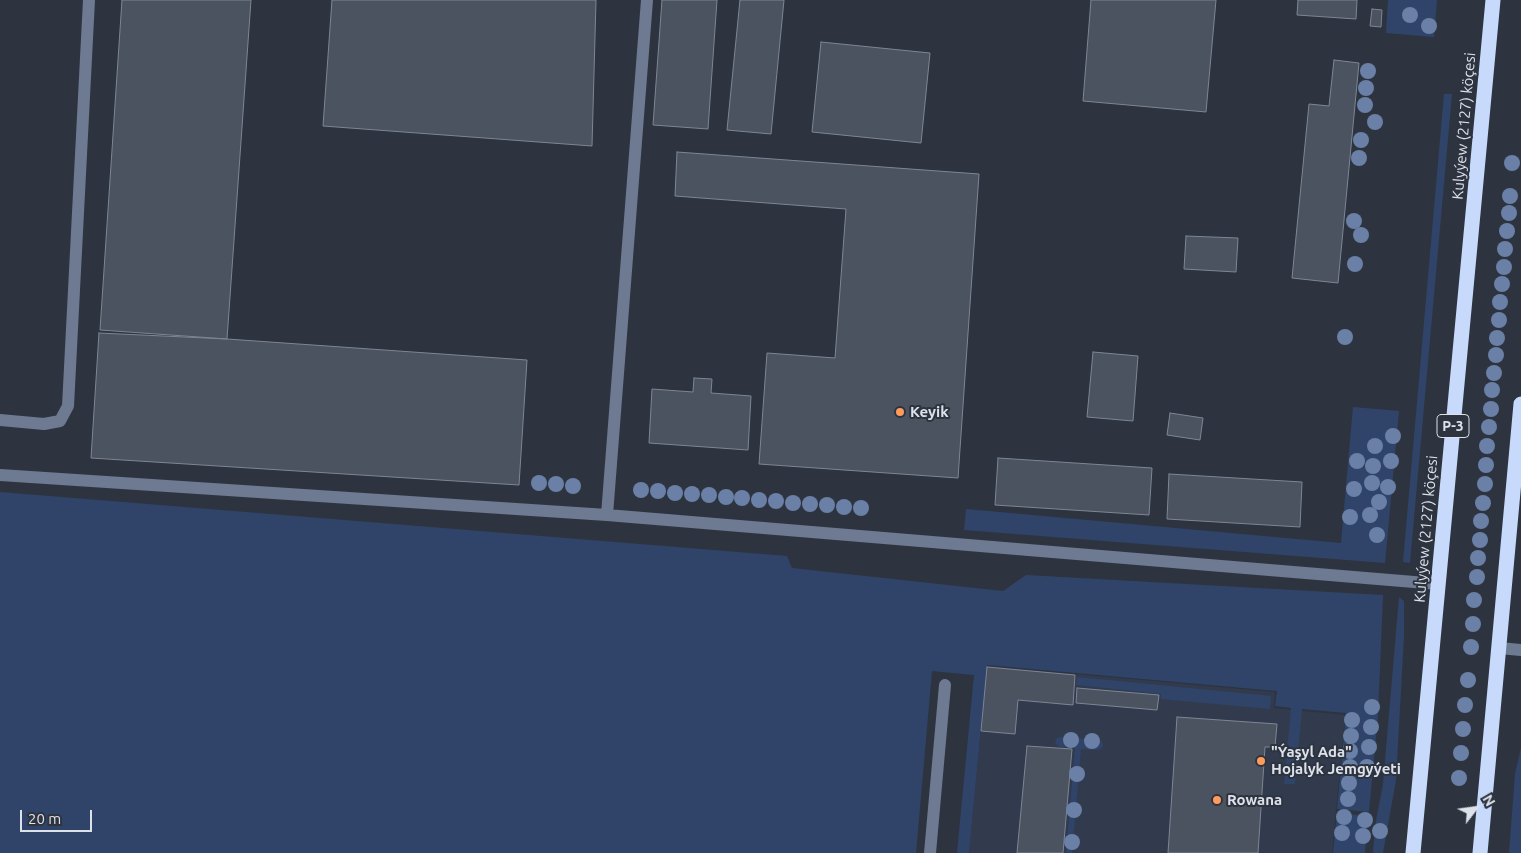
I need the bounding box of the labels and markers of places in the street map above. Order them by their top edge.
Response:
place label: Keyik [910,403,949,421]
marker: Keyik [894,406,906,418]
place label: "Ýaşyl Ada" Hojalyk Jemgyýeti [1271,743,1401,778]
marker: "Ýaşyl Ada" Hojalyk Jemgyýeti [1255,755,1267,767]
place label: Rowana [1227,791,1282,809]
marker: Rowana [1211,794,1223,806]

